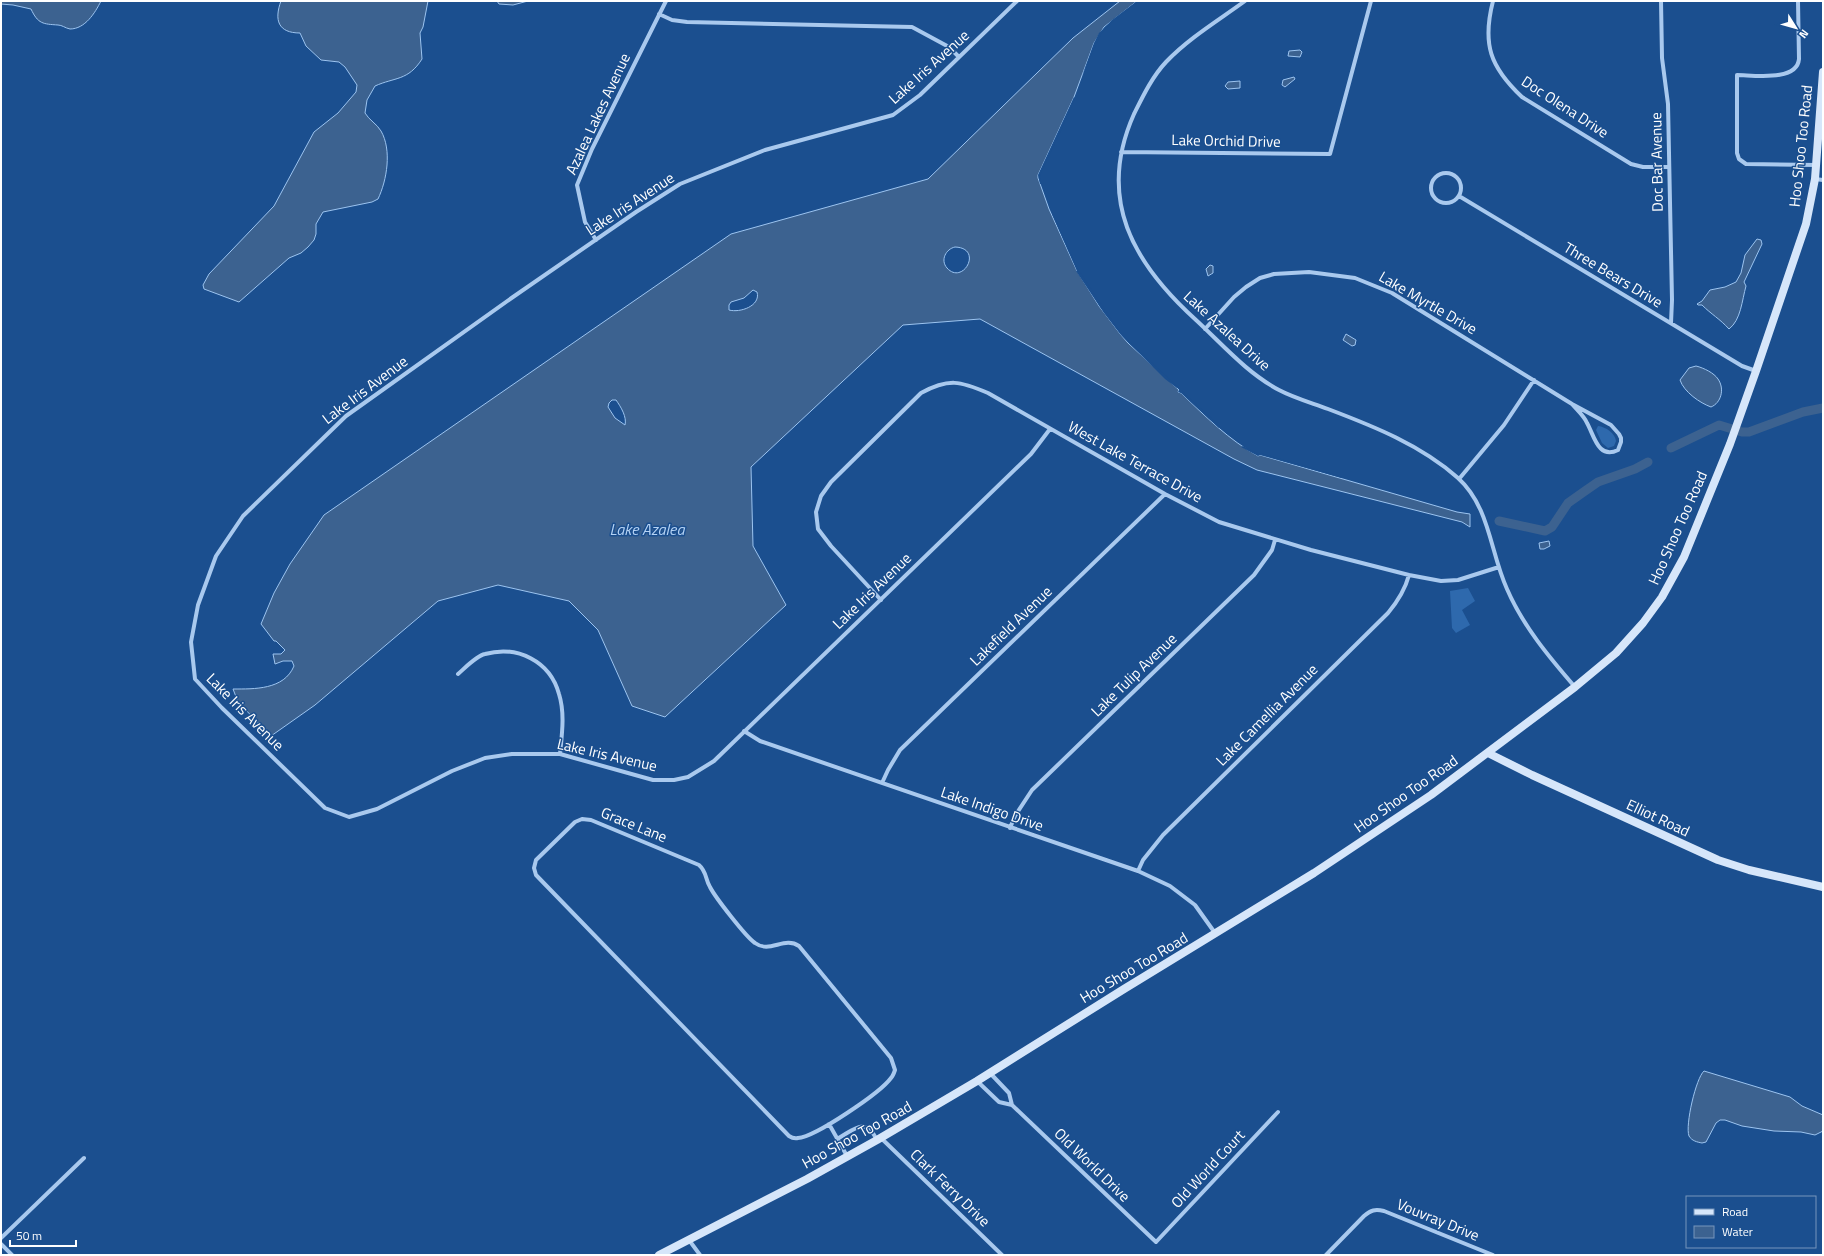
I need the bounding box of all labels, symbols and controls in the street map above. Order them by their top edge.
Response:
north arrow [1776,8,1816,48]
street label: Lake Iris Avenue [883,24,974,109]
text: N [1795,26,1813,42]
street label: Azalea Lakes Avenue [559,49,636,178]
street label: Doc Olena Drive [1517,70,1613,143]
street label: Hoo Shoo Too Road [1783,84,1818,208]
street label: Doc Bar Avenue [1644,112,1669,212]
street label: Lake Orchid Drive [1171,128,1281,153]
street label: Lake Iris Avenue [581,166,679,241]
street label: Three Bears Drive [1559,236,1667,313]
street label: Lake Myrtle Drive [1375,265,1482,340]
street label: Lake Azalea Drive [1179,285,1276,376]
street label: Lake Iris Avenue [317,350,412,429]
street label: West Lake Terrace Drive [1064,415,1207,508]
street label: Hoo Shoo Too Road [1642,467,1713,589]
water label: Lake Azalea [610,517,685,541]
street label: Lake Iris Avenue [827,547,916,634]
street label: Lakefield Avenue [964,580,1057,671]
street label: Lake Tulip Avenue [1085,627,1182,722]
street label: Lake Camellia Avenue [1210,658,1323,771]
street label: Lake Iris Avenue [201,667,290,756]
street label: Lake Iris Avenue [555,732,659,777]
street label: Hoo Shoo Too Road [1349,749,1463,838]
street label: Lake Indigo Drive [938,780,1047,837]
street label: Elliot Road [1623,793,1694,842]
street label: Grace Lane [598,801,671,848]
street label: Hoo Shoo Too Road [1075,926,1192,1009]
street label: Hoo Shoo Too Road [798,1095,916,1174]
street label: Old World Drive [1049,1122,1136,1207]
street label: Old World Court [1165,1124,1251,1213]
street label: Clark Ferry Drive [905,1143,996,1232]
street label: Vouvray Drive [1393,1193,1483,1247]
legend [1686,1196,1816,1248]
text: Road [1722,1202,1748,1221]
scale bar [10,1222,76,1248]
text: Water [1722,1222,1753,1241]
text: 50 m [16,1226,42,1245]

